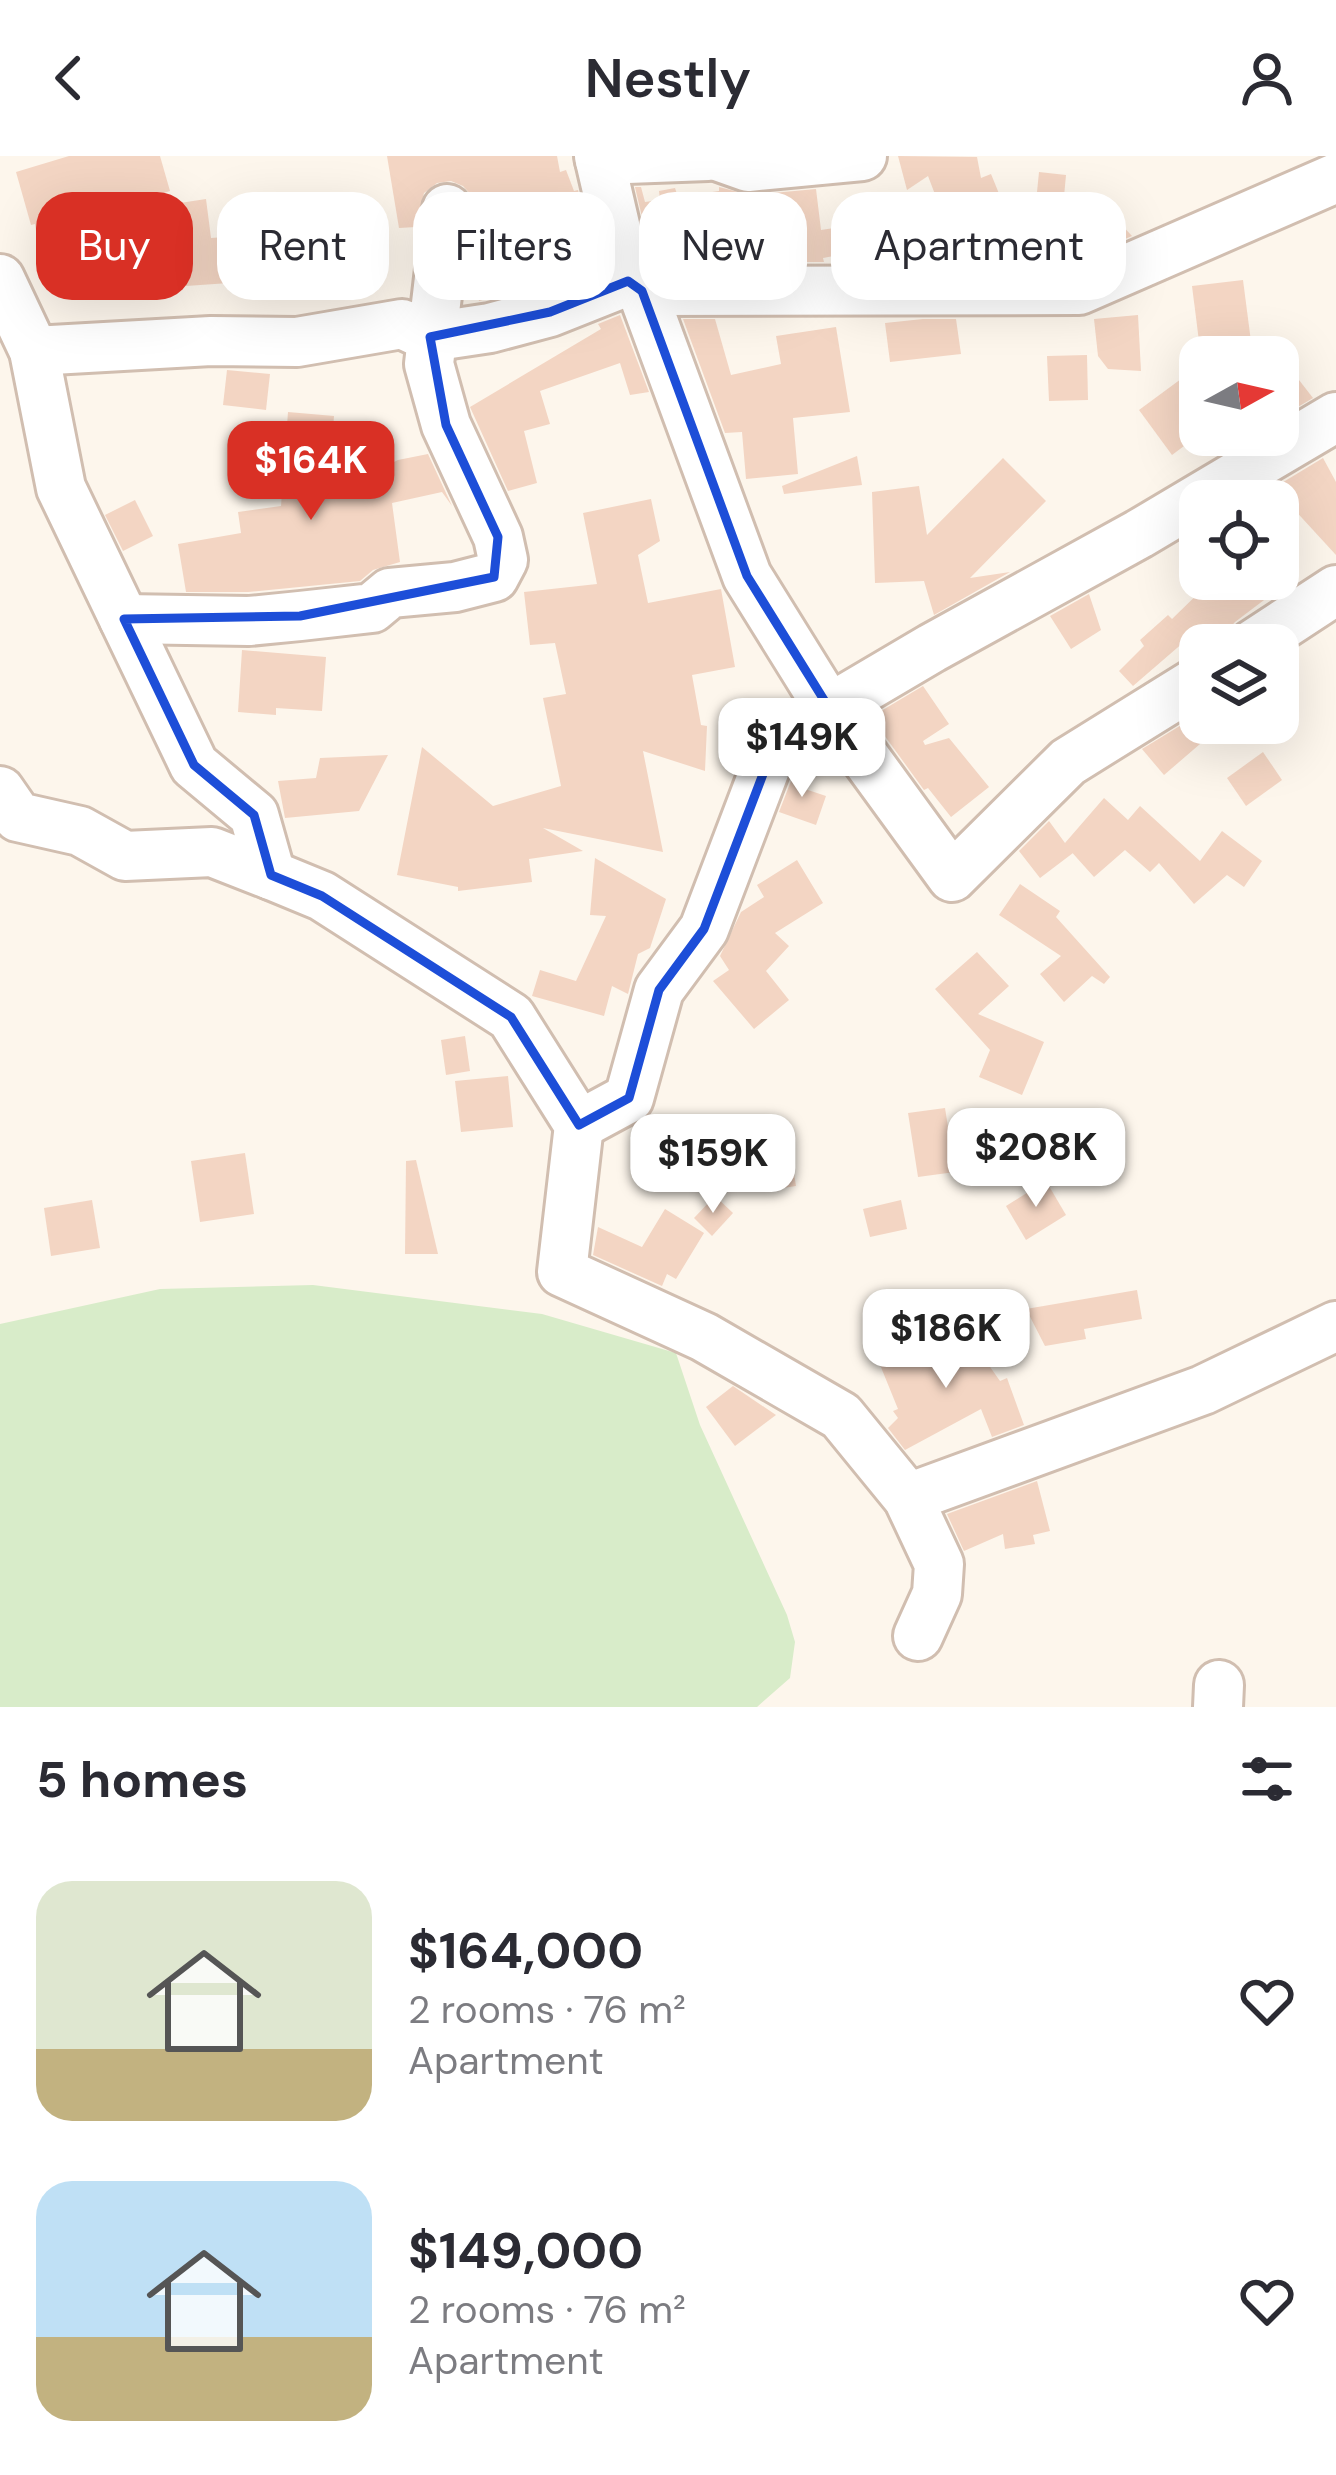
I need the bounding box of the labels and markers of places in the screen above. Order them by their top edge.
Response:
pin: $164K [227,421,395,523]
pin: $149K [718,698,886,800]
pin: $208K [952,1108,1120,1210]
pin: $159K [629,1114,797,1216]
pin: $186K [862,1289,1030,1391]

